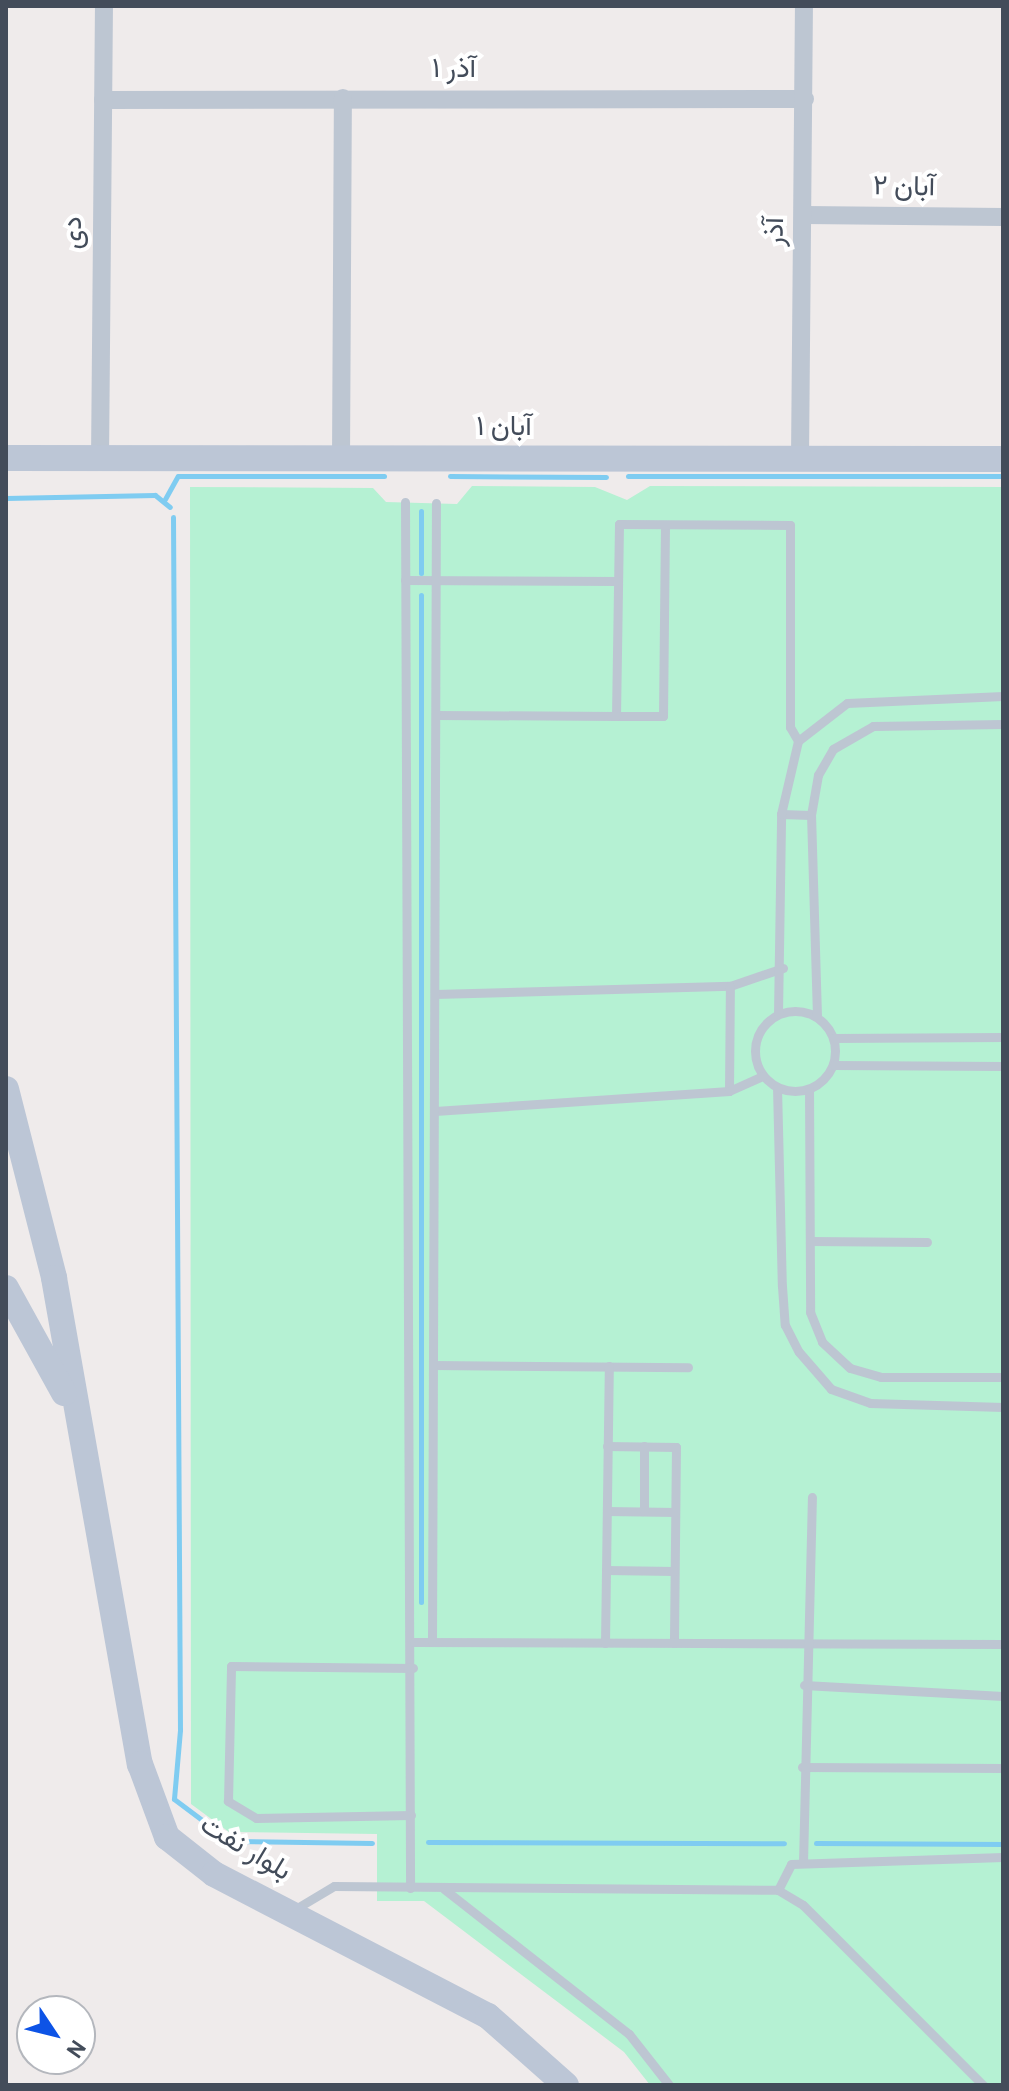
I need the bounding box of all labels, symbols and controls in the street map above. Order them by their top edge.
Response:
street label: آذر ۱ [432,53,476,87]
street label: آبان ۲ [873,171,935,205]
street label: دی [57,216,91,250]
street label: آذر [759,217,793,247]
street label: آبان ۱ [476,411,532,445]
street label: بلوار نفت [193,1809,297,1889]
north arrow [16,1995,96,2075]
text: N [59,2034,90,2062]

